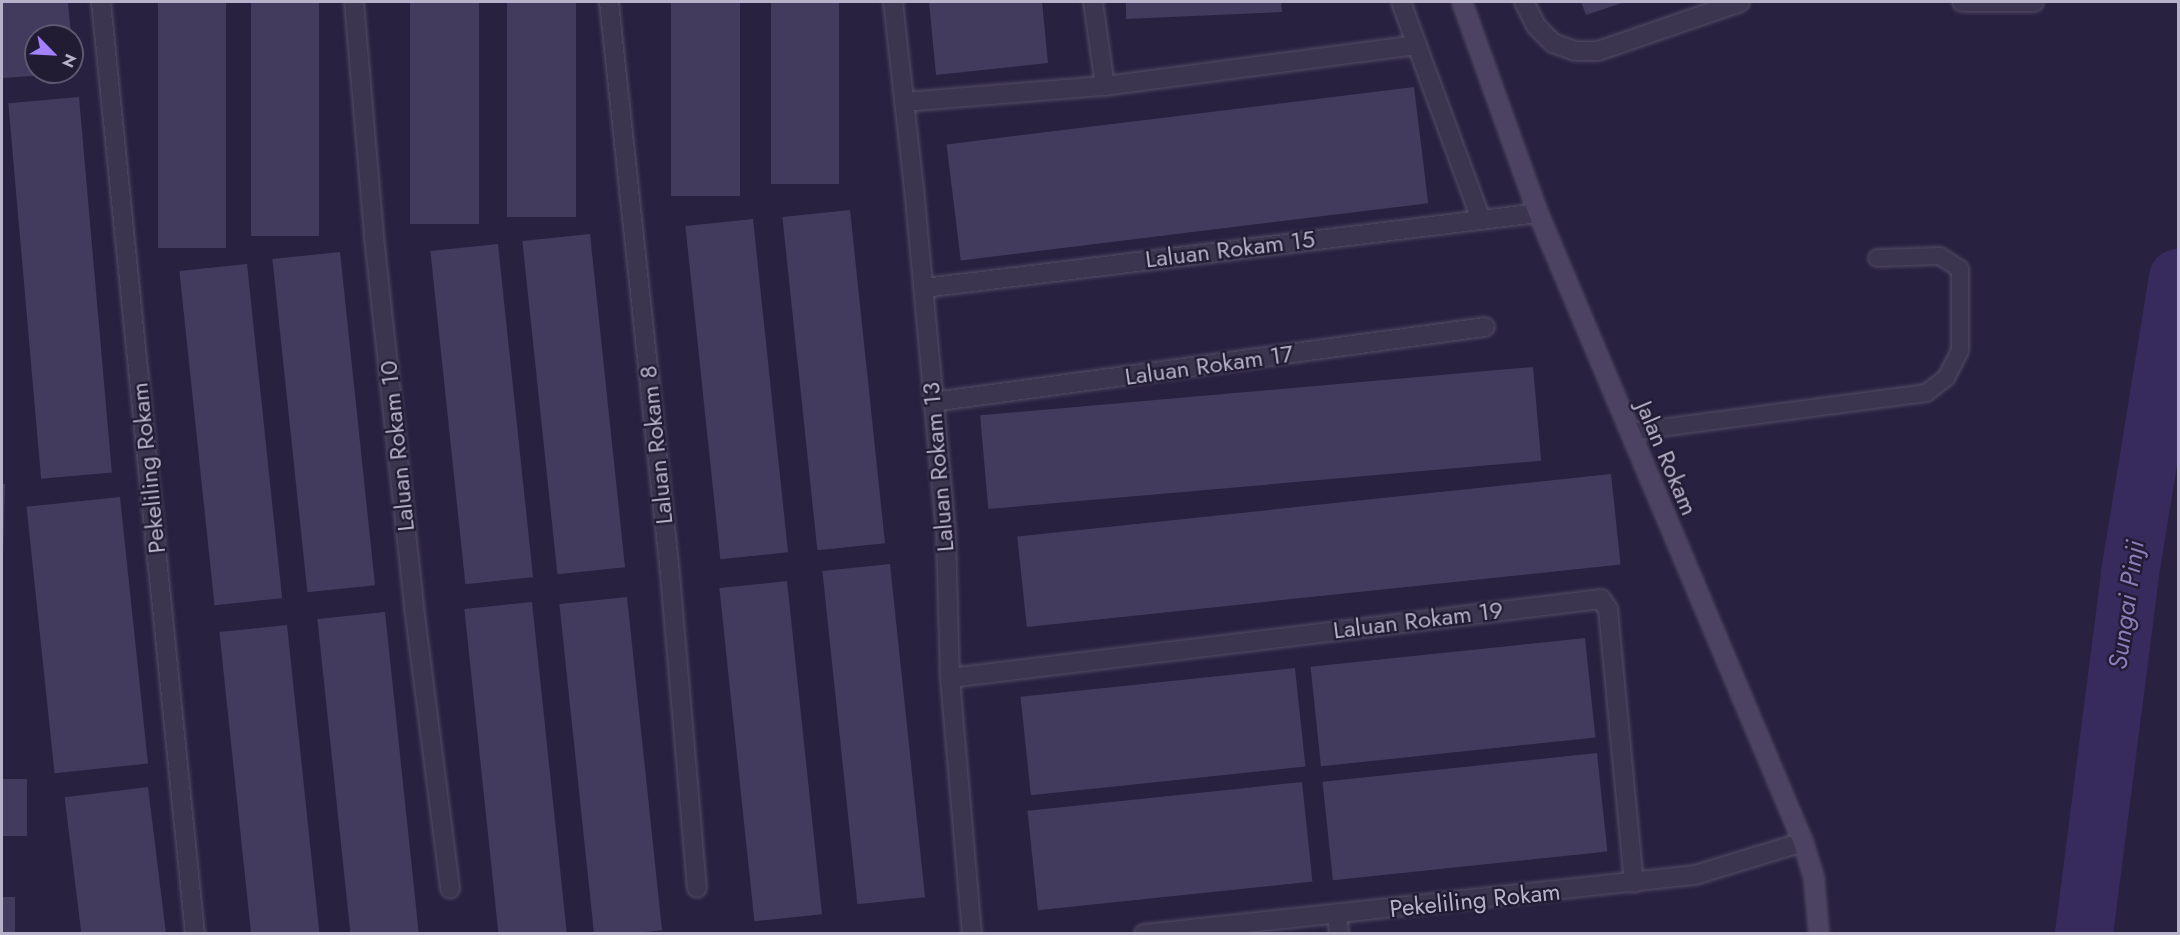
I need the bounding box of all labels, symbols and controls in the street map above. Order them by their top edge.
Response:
north arrow [24,24,84,84]
text: N [56,50,82,71]
street label: Laluan Rokam 15 [1144,224,1316,274]
street label: Laluan Rokam 17 [1123,339,1295,391]
street label: Laluan Rokam 10 [374,359,420,533]
street label: Laluan Rokam 8 [633,364,679,526]
street label: Pekeliling Rokam [125,381,171,555]
street label: Laluan Rokam 13 [916,381,960,553]
street label: Jalan Rokam [1630,396,1704,520]
water label: Sungai Pinji [2103,539,2151,671]
street label: Laluan Rokam 19 [1331,595,1505,645]
street label: Pekeliling Rokam [1388,877,1562,923]

